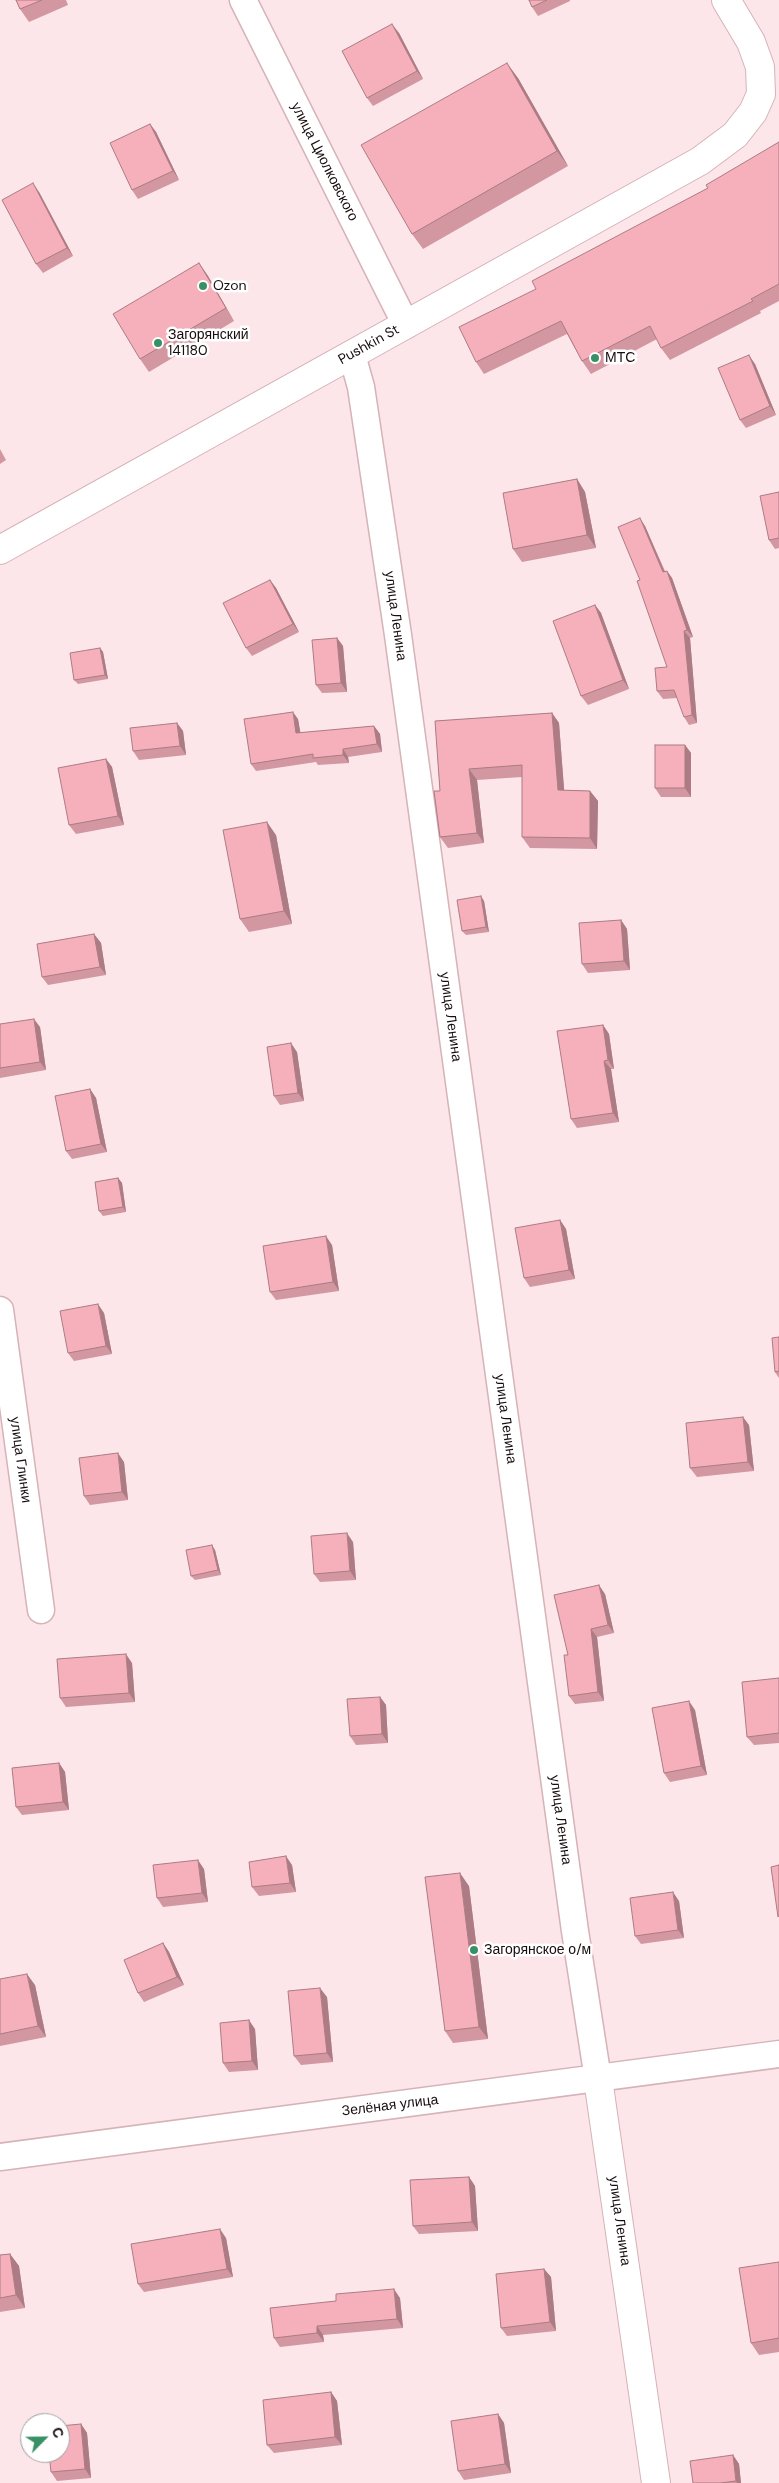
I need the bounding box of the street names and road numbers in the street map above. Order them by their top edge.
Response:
street label: улица Циолковского [287,100,361,224]
street label: Pushkin St [336,321,402,369]
street label: улица Ленина [380,570,410,662]
street label: улица Ленина [435,971,465,1063]
street label: улица Ленина [490,1373,520,1465]
street label: улица Глинки [6,1416,34,1504]
street label: улица Ленина [545,1774,575,1866]
street label: Зелёная улица [341,2092,439,2120]
street label: улица Ленина [604,2175,634,2267]

